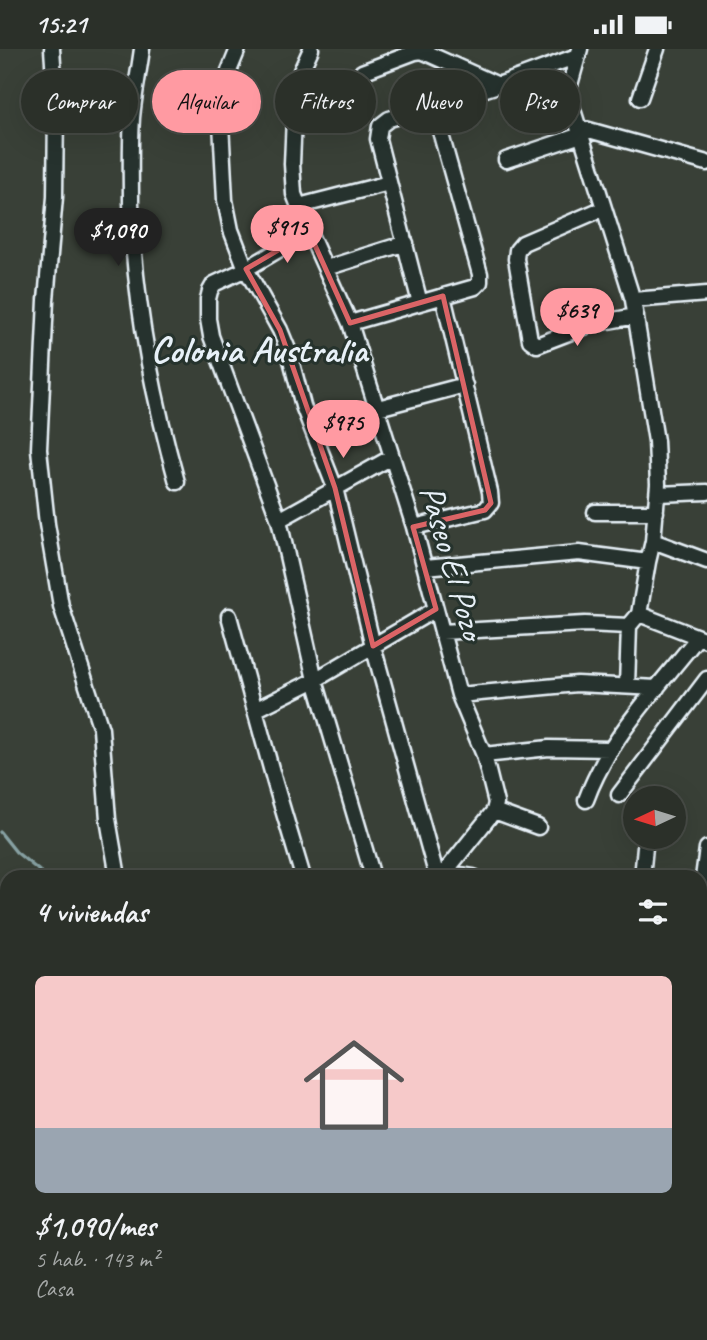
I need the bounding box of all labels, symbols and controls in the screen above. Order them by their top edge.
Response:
text: 15:21 [35,8,87,41]
chip: Comprar [21,70,138,133]
chip: Alquilar [152,70,261,133]
chip: Filtros [275,70,376,133]
chip: Nuevo [390,70,486,133]
chip: Piso [500,70,580,133]
pin: $915 [246,205,328,265]
pin: $1,090 [61,209,175,268]
text: $915 [267,213,307,242]
text: $1,090 [90,216,146,245]
pin: $639 [536,289,618,348]
text: $639 [556,296,598,325]
district label: Colonia Australia [151,326,370,373]
pin: $975 [302,401,384,460]
text: $975 [323,408,363,437]
street label: Paseo El Pozo [409,480,497,648]
north arrow [623,786,686,849]
map controls [623,786,686,849]
text: 4 viviendas [35,893,147,931]
icon: filters [634,893,672,931]
icon: home [291,1022,417,1148]
text: $1,090/mes [35,1207,156,1245]
text: 5 hab. · 143 m² [35,1245,159,1274]
text: Casa [35,1274,73,1303]

